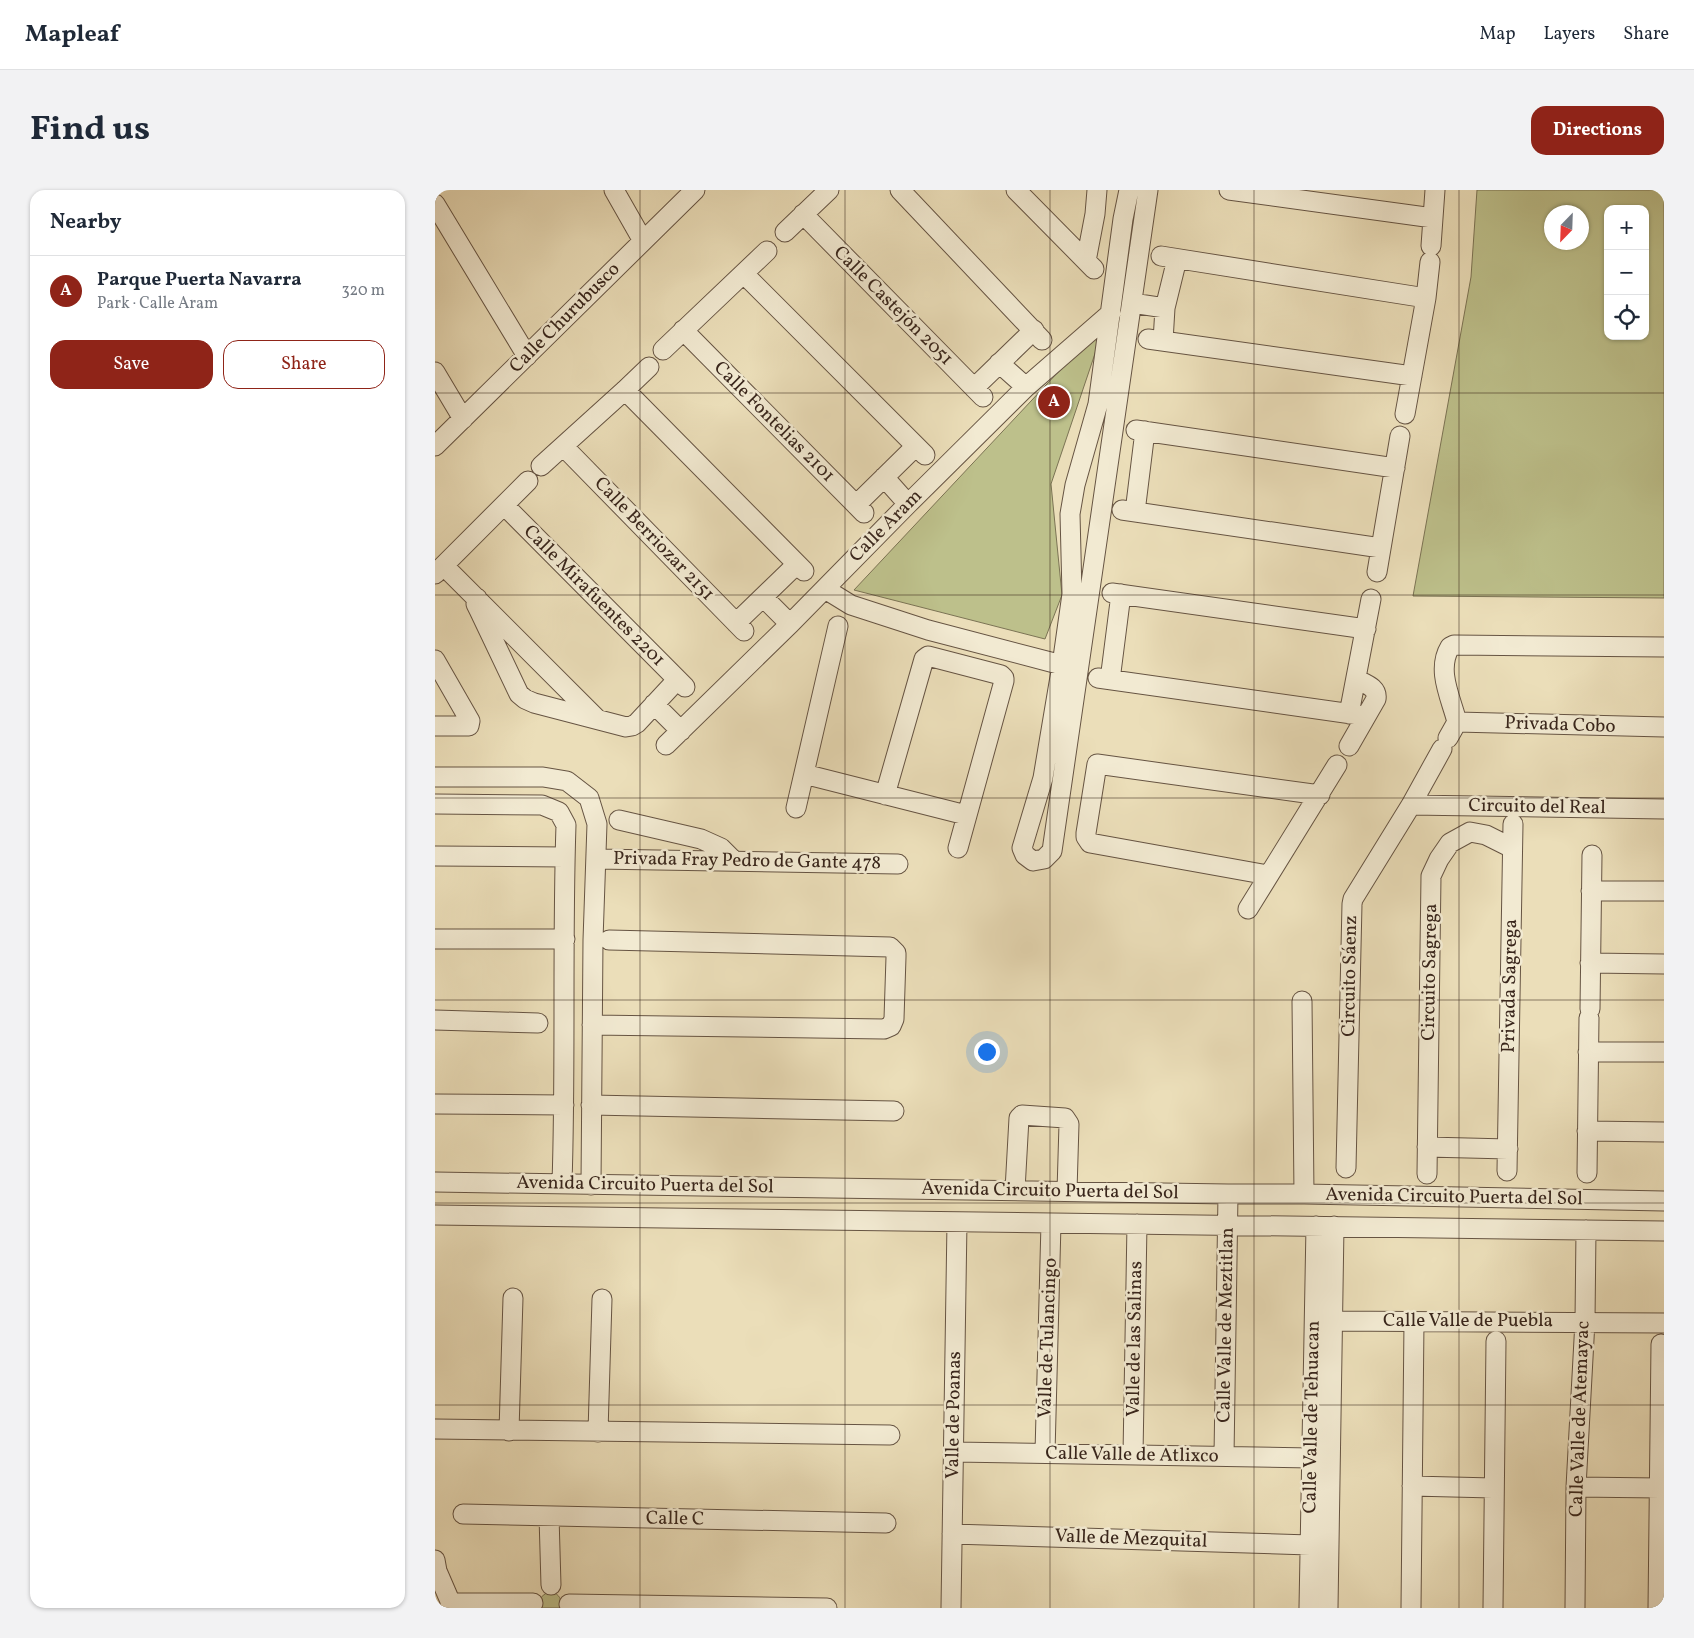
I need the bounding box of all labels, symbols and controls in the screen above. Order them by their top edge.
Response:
text: Mapleaf [25,18,119,52]
text: Map [1479,22,1515,47]
text: Layers [1543,22,1595,47]
text: Share [1623,22,1669,47]
text: Find us [30,106,150,154]
button: Directions [1531,106,1664,155]
north arrow [1544,205,1589,250]
map controls [1604,205,1649,340]
button: + [1604,205,1649,250]
text: Nearby [50,208,121,237]
street label: Calle Castejón 2051 [827,240,959,372]
button: − [1604,250,1649,295]
street label: Calle Churubusco [504,257,626,379]
text: Parque Puerta Navarra [97,267,302,293]
text: A [60,280,72,302]
text: 320 m [341,280,385,302]
text: Park · Calle Aram [97,293,218,315]
button: locate [1604,295,1649,340]
button: Save [50,340,213,389]
button: Share [223,340,385,389]
street label: Calle Fontelias 2101 [708,356,840,488]
pin: A [1038,383,1070,421]
street label: Calle Berriozar 2151 [588,471,720,607]
street label: Calle Aram [844,484,928,568]
street label: Calle Mirafuentes 2201 [517,519,671,673]
street label: Privada Cobo [1504,710,1616,740]
street label: Circuito del Real [1468,793,1606,821]
street label: Privada Fray Pedro de Gante 478 [613,846,881,876]
street label: Circuito Sagrega [1416,903,1444,1041]
street label: Circuito Sáenz [1336,915,1364,1037]
street label: Privada Sagrega [1496,919,1524,1053]
your location [974,1039,1000,1065]
street label: Avenida Circuito Puerta del Sol [516,1170,774,1200]
street label: Avenida Circuito Puerta del Sol [921,1176,1179,1206]
street label: Avenida Circuito Puerta del Sol [1325,1182,1583,1212]
street label: Calle Valle de Meztitlan [1211,1227,1241,1423]
street label: Valle de Tulancingo [1032,1257,1064,1419]
street label: Valle de las Salinas [1121,1261,1149,1417]
street label: Calle Valle de Puebla [1383,1308,1553,1334]
street label: Calle Valle de Tehuacan [1297,1320,1327,1514]
street label: Calle Valle de Atemayac [1564,1320,1596,1518]
street label: Valle de Poanas [940,1351,968,1479]
street label: Calle Valle de Atlixco [1045,1440,1219,1470]
street label: Calle C [646,1505,704,1533]
street label: Valle de Mezquital [1054,1523,1208,1555]

